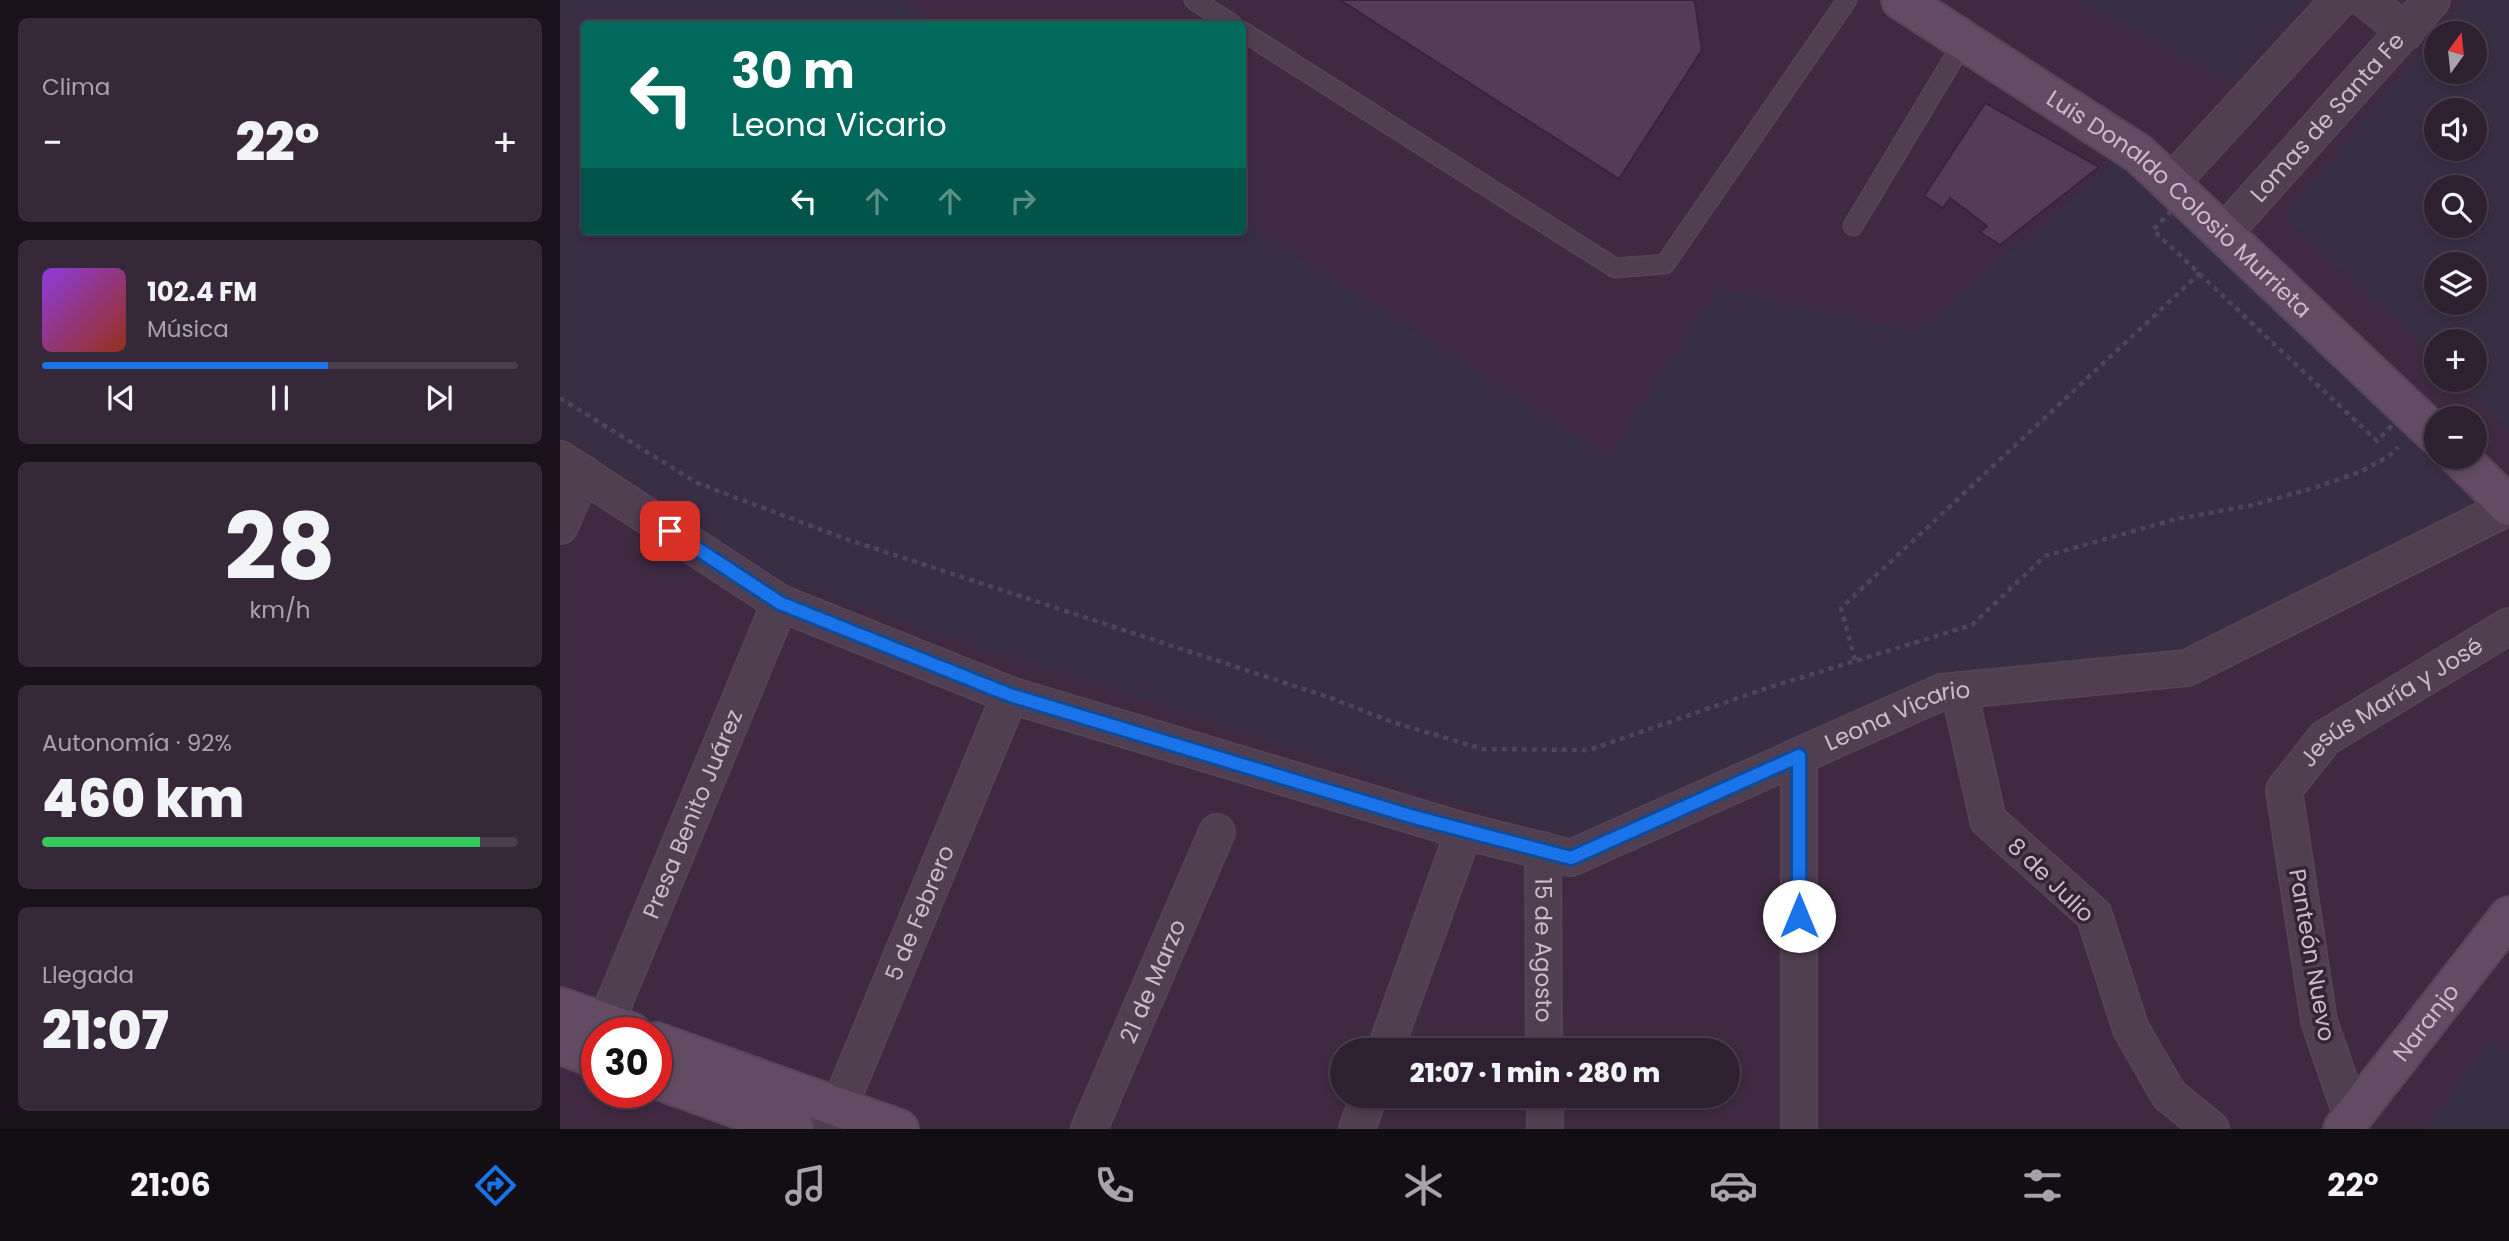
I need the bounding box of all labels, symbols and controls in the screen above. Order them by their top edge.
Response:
north arrow [2424,21,2487,84]
map controls [2424,21,2487,469]
street label: Lomas de Santa Fe [2243,25,2412,209]
text: 30 m [731,37,855,105]
icon: left [616,49,707,140]
text: Clima [42,71,110,103]
street label: Luis Donaldo Colosio Murrieta [2040,82,2319,325]
button: sound [2424,98,2487,161]
text: Leona Vicario [731,102,947,147]
text: 22° [235,106,320,179]
text: − [42,116,63,169]
text: + [492,116,518,169]
button: search [2424,175,2487,238]
icon: left [785,182,823,220]
icon: ahead [858,182,896,220]
icon: ahead [931,182,969,220]
icon: right [1004,182,1042,220]
button: layers [2424,252,2487,315]
text: 102.4 FM [147,274,257,310]
text: Música [147,313,229,345]
button: + [2424,329,2487,392]
icon: previous [102,379,140,417]
icon: pause [261,379,299,417]
icon: next [420,379,458,417]
button: − [2424,406,2487,469]
text: 28 [225,483,335,611]
pin [640,501,700,561]
icon: arrive [651,512,689,550]
text: km/h [249,594,311,626]
street label: Jesús María y José [2292,630,2489,774]
street label: Leona Vicario [1820,673,1972,758]
street label: Presa Benito Juárez [635,705,750,924]
text: Autonomía · 92% [42,727,232,759]
text: 460 km [42,762,244,835]
street label: 8 de Julio [2000,830,2102,930]
street label: 5 de Febrero [877,840,962,986]
street label: Panteón Nuevo [2281,866,2343,1044]
street label: 15 de Agosto [1527,877,1560,1023]
position arrow [1762,879,1836,953]
street label: 21 de Marzo [1112,914,1194,1048]
text: Llegada [42,959,134,991]
street label: Naranjo [2385,977,2467,1068]
text: 21:07 [42,994,169,1067]
speed limit sign: 30 [581,1017,672,1108]
text: 21:07 · 1 min · 280 m [1410,1055,1660,1091]
icon: directions [471,1161,520,1210]
icon: music [781,1161,830,1210]
icon: phone [1090,1161,1139,1210]
icon: climate [1399,1161,1448,1210]
icon: car [1709,1161,1758,1210]
icon: filters [2018,1161,2067,1210]
text: 21:06 [130,1162,211,1207]
text: 22° [2327,1162,2379,1207]

